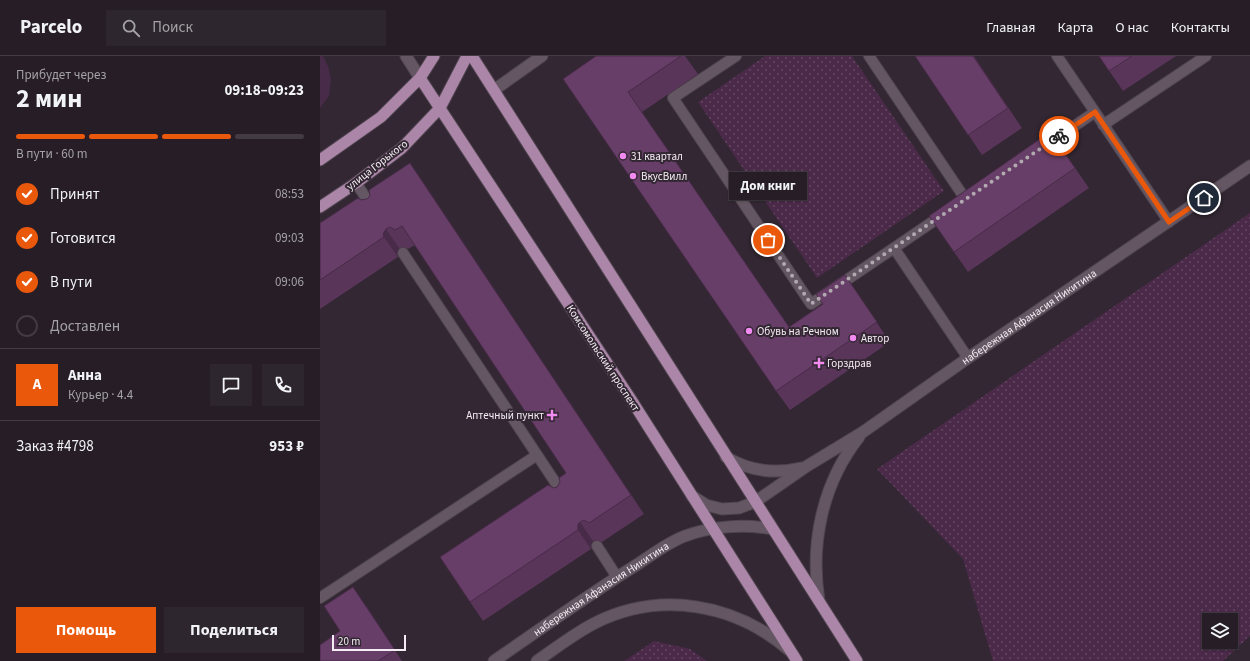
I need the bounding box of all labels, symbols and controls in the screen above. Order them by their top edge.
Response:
search box [106,10,386,46]
text: Parcelo [20,14,82,41]
icon: search [120,17,142,39]
text: Поиск [152,17,193,38]
text: Главная [986,18,1035,38]
text: Карта [1057,18,1093,38]
text: О нас [1115,18,1149,38]
text: Контакты [1171,18,1230,38]
text: Прибудет через [16,66,106,84]
text: 2 мин [16,80,82,117]
text: 09:18–09:23 [224,80,304,101]
courier [1039,116,1079,156]
icon: bike [1048,125,1070,147]
street label: улица Горького [343,136,411,194]
text: В пути · 60 m [16,145,88,163]
place label: 31 квартал [631,149,683,164]
marker: 31 квартал [618,151,628,161]
place label: ВкусВилл [641,169,687,184]
marker: ВкусВилл [628,171,638,181]
callout: Дом книг [729,172,807,200]
text: Дом книг [740,177,796,195]
pin [1187,181,1221,215]
icon: check [16,183,38,205]
text: Принят [50,184,100,205]
text: 08:53 [275,185,304,203]
icon: home [1193,187,1215,209]
pin [751,223,785,257]
icon: check [16,227,38,249]
text: Готовится [50,228,116,249]
text: 09:03 [275,229,304,247]
icon: bag [757,229,779,251]
street label: набережная Афанасия Никитина [958,265,1099,368]
icon: check [16,271,38,293]
text: В пути [50,272,93,293]
text: 09:06 [275,273,304,291]
street label: Комсомольский проспект [563,302,643,414]
text: Доставлен [50,316,120,337]
place label: Обувь на Речном [757,324,839,339]
marker: Обувь на Речном [744,326,754,336]
place label: Автор [861,331,889,346]
marker: Автор [848,333,858,343]
place label: Горздрав [827,356,872,371]
marker: Горздрав [814,358,824,368]
button: chat [210,364,252,406]
button: phone [262,364,304,406]
text: Анна [68,365,102,386]
text: А [33,374,41,395]
text: Курьер · 4.4 [68,386,133,404]
place label: Аптечный пункт [466,408,544,423]
marker: Аптечный пункт [547,410,557,420]
text: Заказ #4798 [16,436,94,457]
text: 953 ₽ [269,436,304,457]
street label: набережная Афанасия Никитина [530,538,672,639]
button: Помощь [16,607,156,653]
button: Поделиться [164,607,304,653]
map controls [1202,613,1238,649]
button: layers [1202,613,1238,649]
scale bar [332,633,406,652]
text: 20 m [338,634,360,649]

